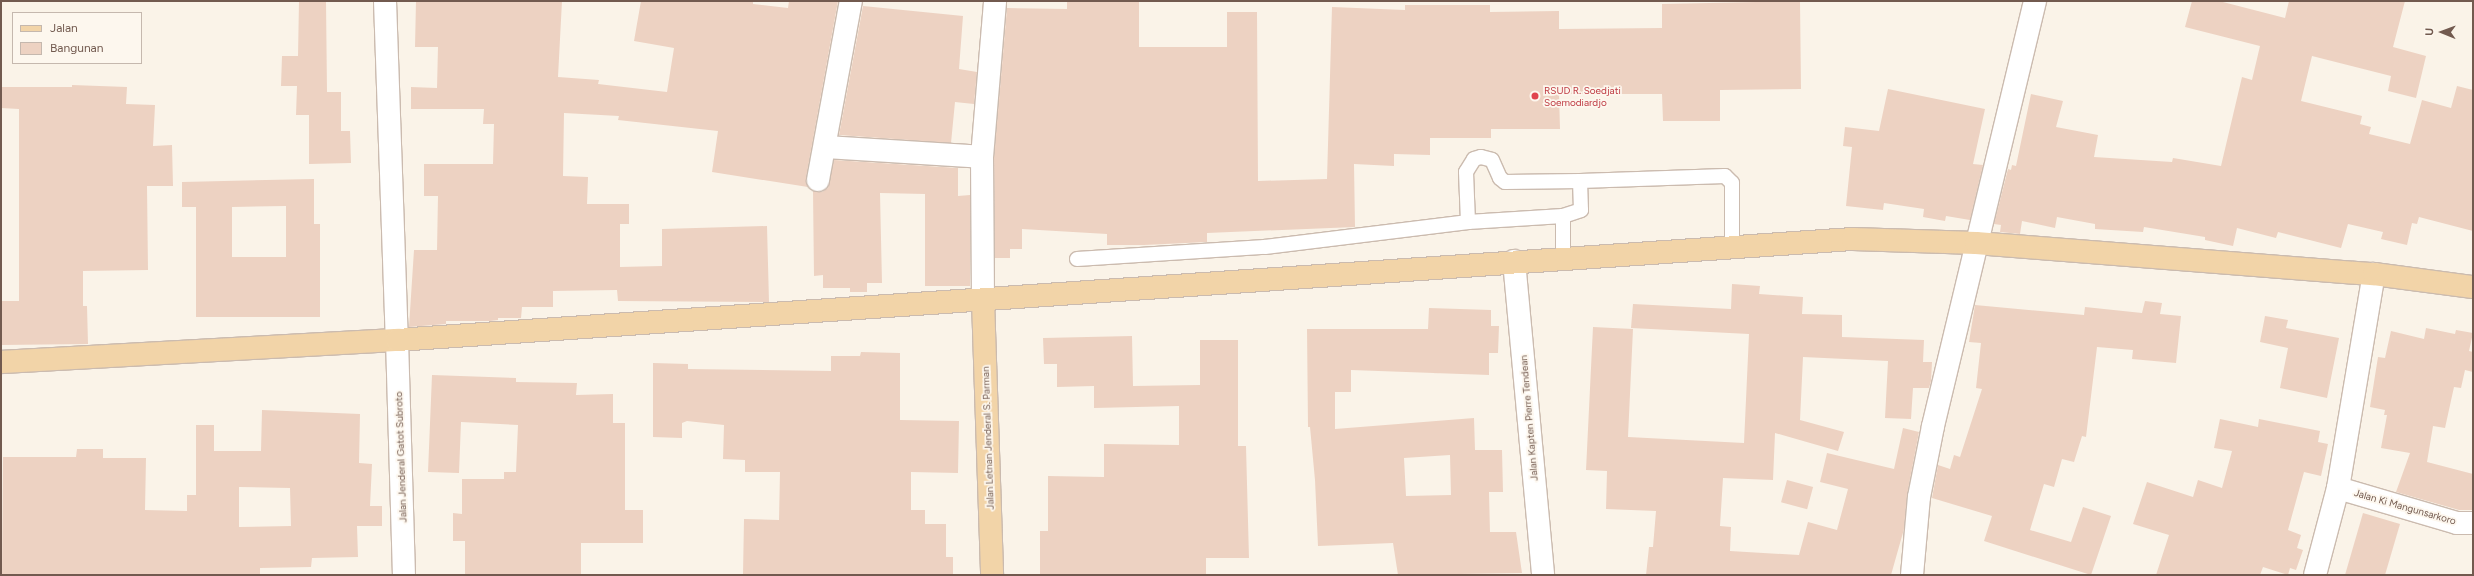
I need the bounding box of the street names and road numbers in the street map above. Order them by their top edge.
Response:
street label: Jalan Kapten Pierre Tendean [1518,355,1540,481]
street label: Jalan Letnan Jenderal S. Parman [979,366,997,510]
street label: Jalan Jenderal Gatot Subroto [393,391,409,523]
street label: Jalan Ki Mangunsarkoro [2353,487,2457,527]

